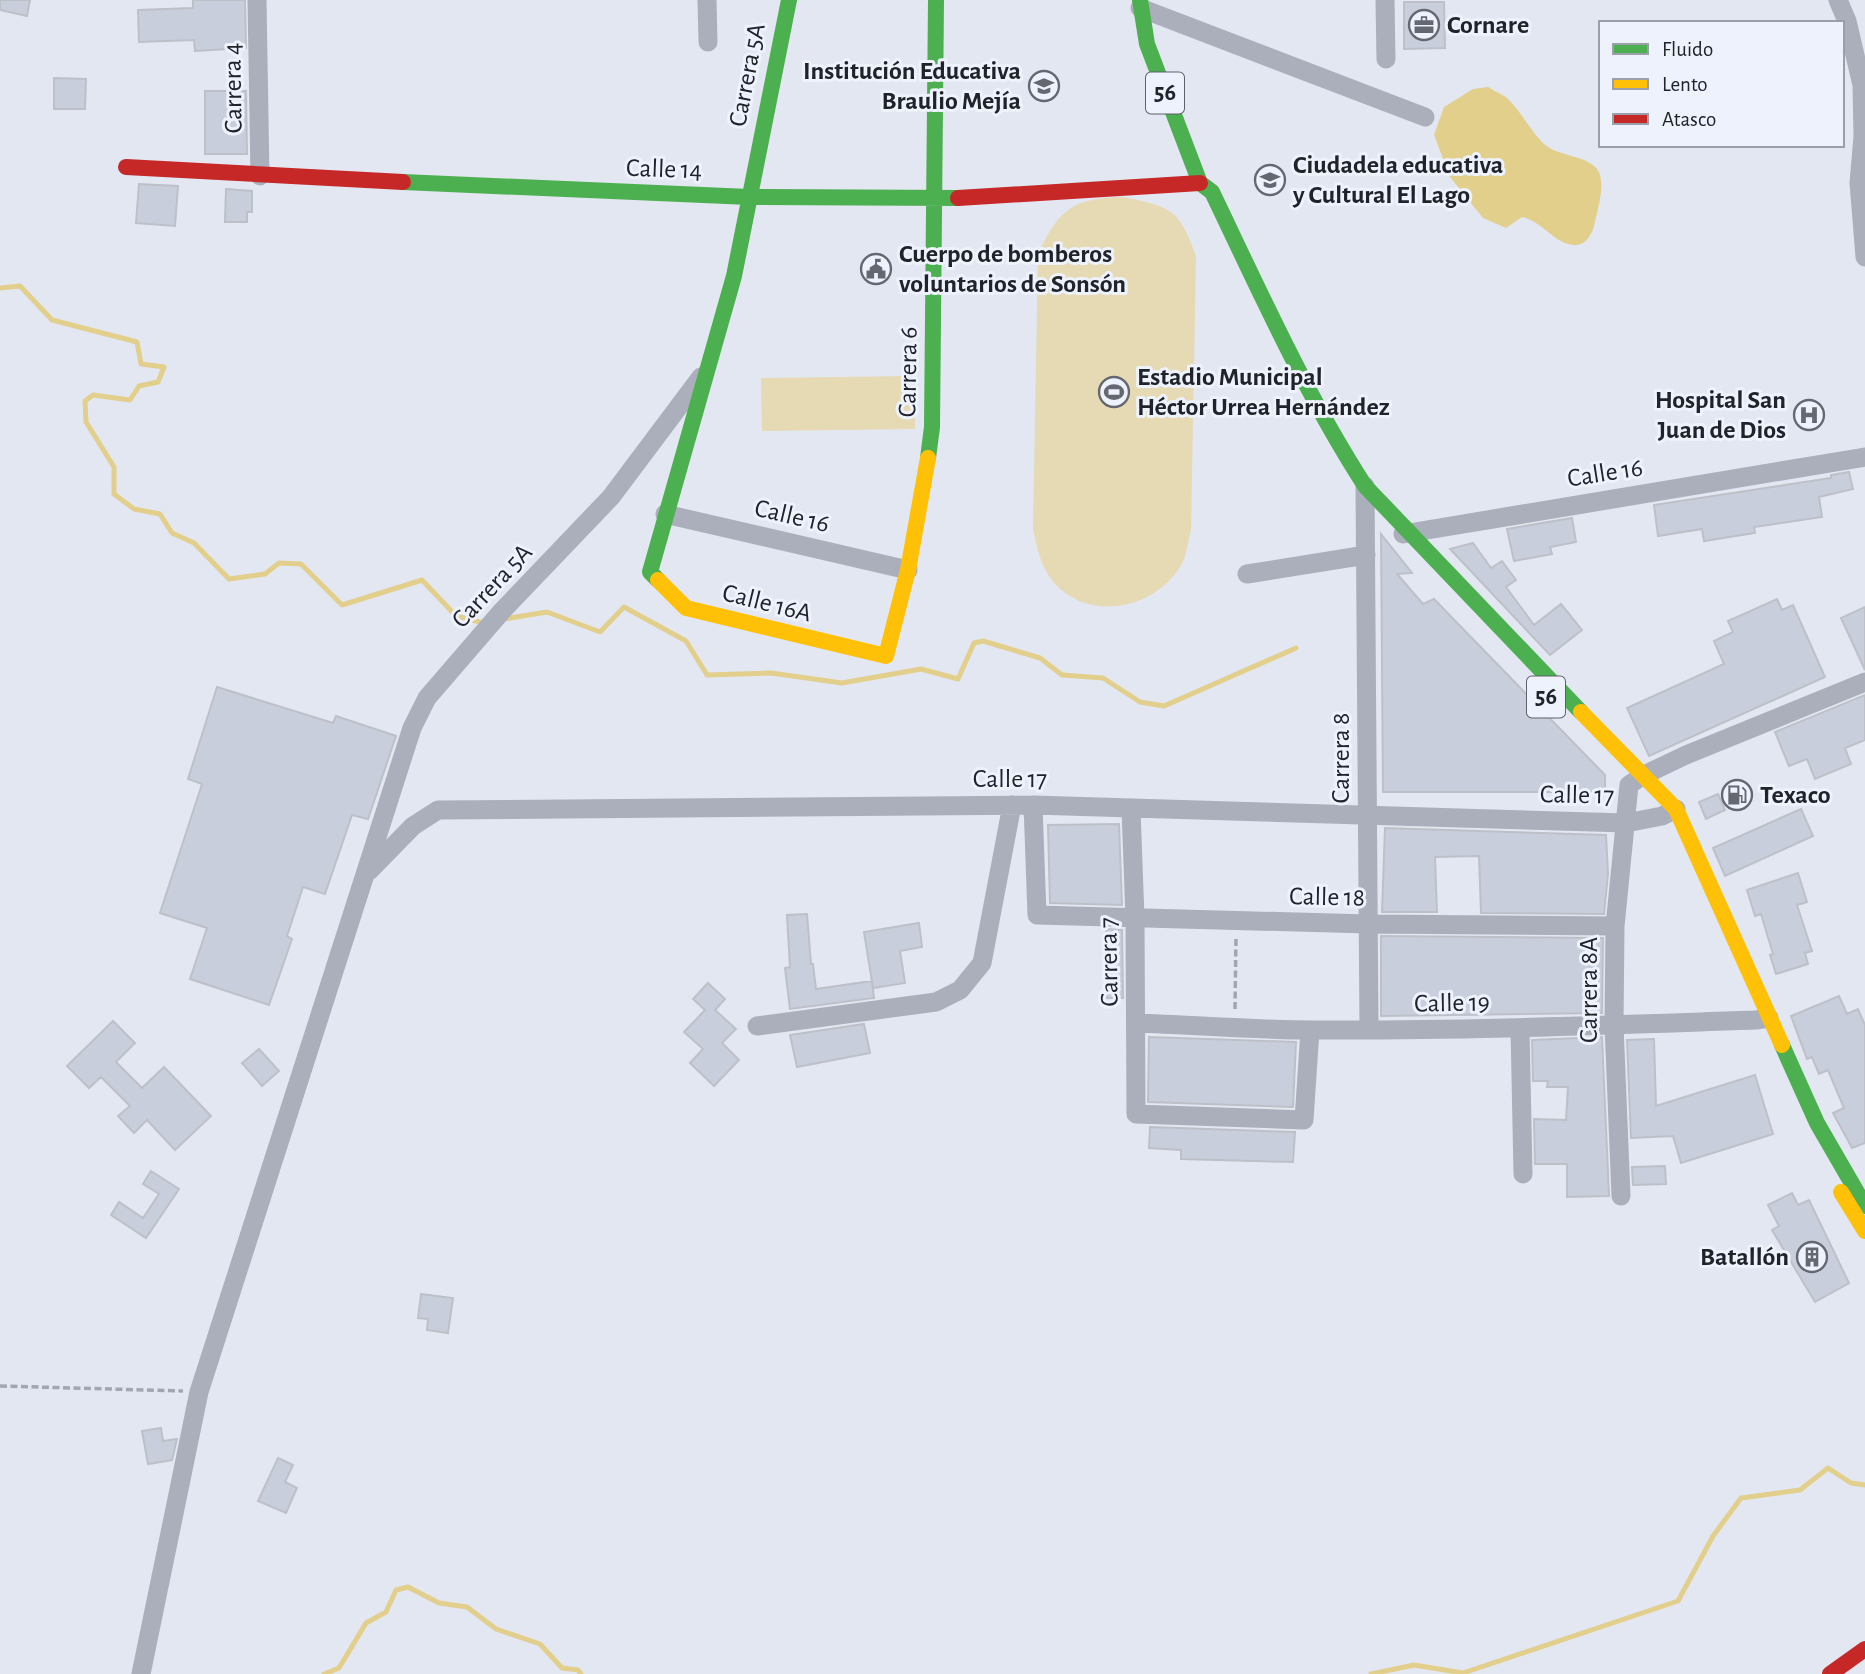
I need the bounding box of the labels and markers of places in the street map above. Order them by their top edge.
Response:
office icon: Cornare [1407,8,1441,42]
place label: Cornare [1447,12,1529,38]
place label: Institución Educativa Braulio Mejía [803,58,1021,114]
school or university icon: Institución Educativa Braulio Mejía [1027,69,1061,103]
place label: Ciudadela educativa y Cultural El Lago [1292,152,1503,208]
school or university icon: Ciudadela educativa y Cultural El Lago [1253,163,1287,197]
place label: Cuerpo de bomberos voluntarios de Sonsón [899,241,1126,297]
public building icon: Cuerpo de bomberos voluntarios de Sonsón [859,252,893,286]
place label: Estadio Municipal Héctor Urrea Hernández [1137,364,1390,420]
sports icon: Estadio Municipal Héctor Urrea Hernández [1097,375,1131,409]
place label: Hospital San Juan de Dios [1655,387,1786,443]
hospital icon: Hospital San Juan de Dios [1792,398,1826,432]
fuel station icon: Texaco [1720,778,1754,812]
place label: Texaco [1760,782,1831,808]
building icon: Batallón [1795,1240,1829,1274]
place label: Batallón [1700,1244,1789,1270]

